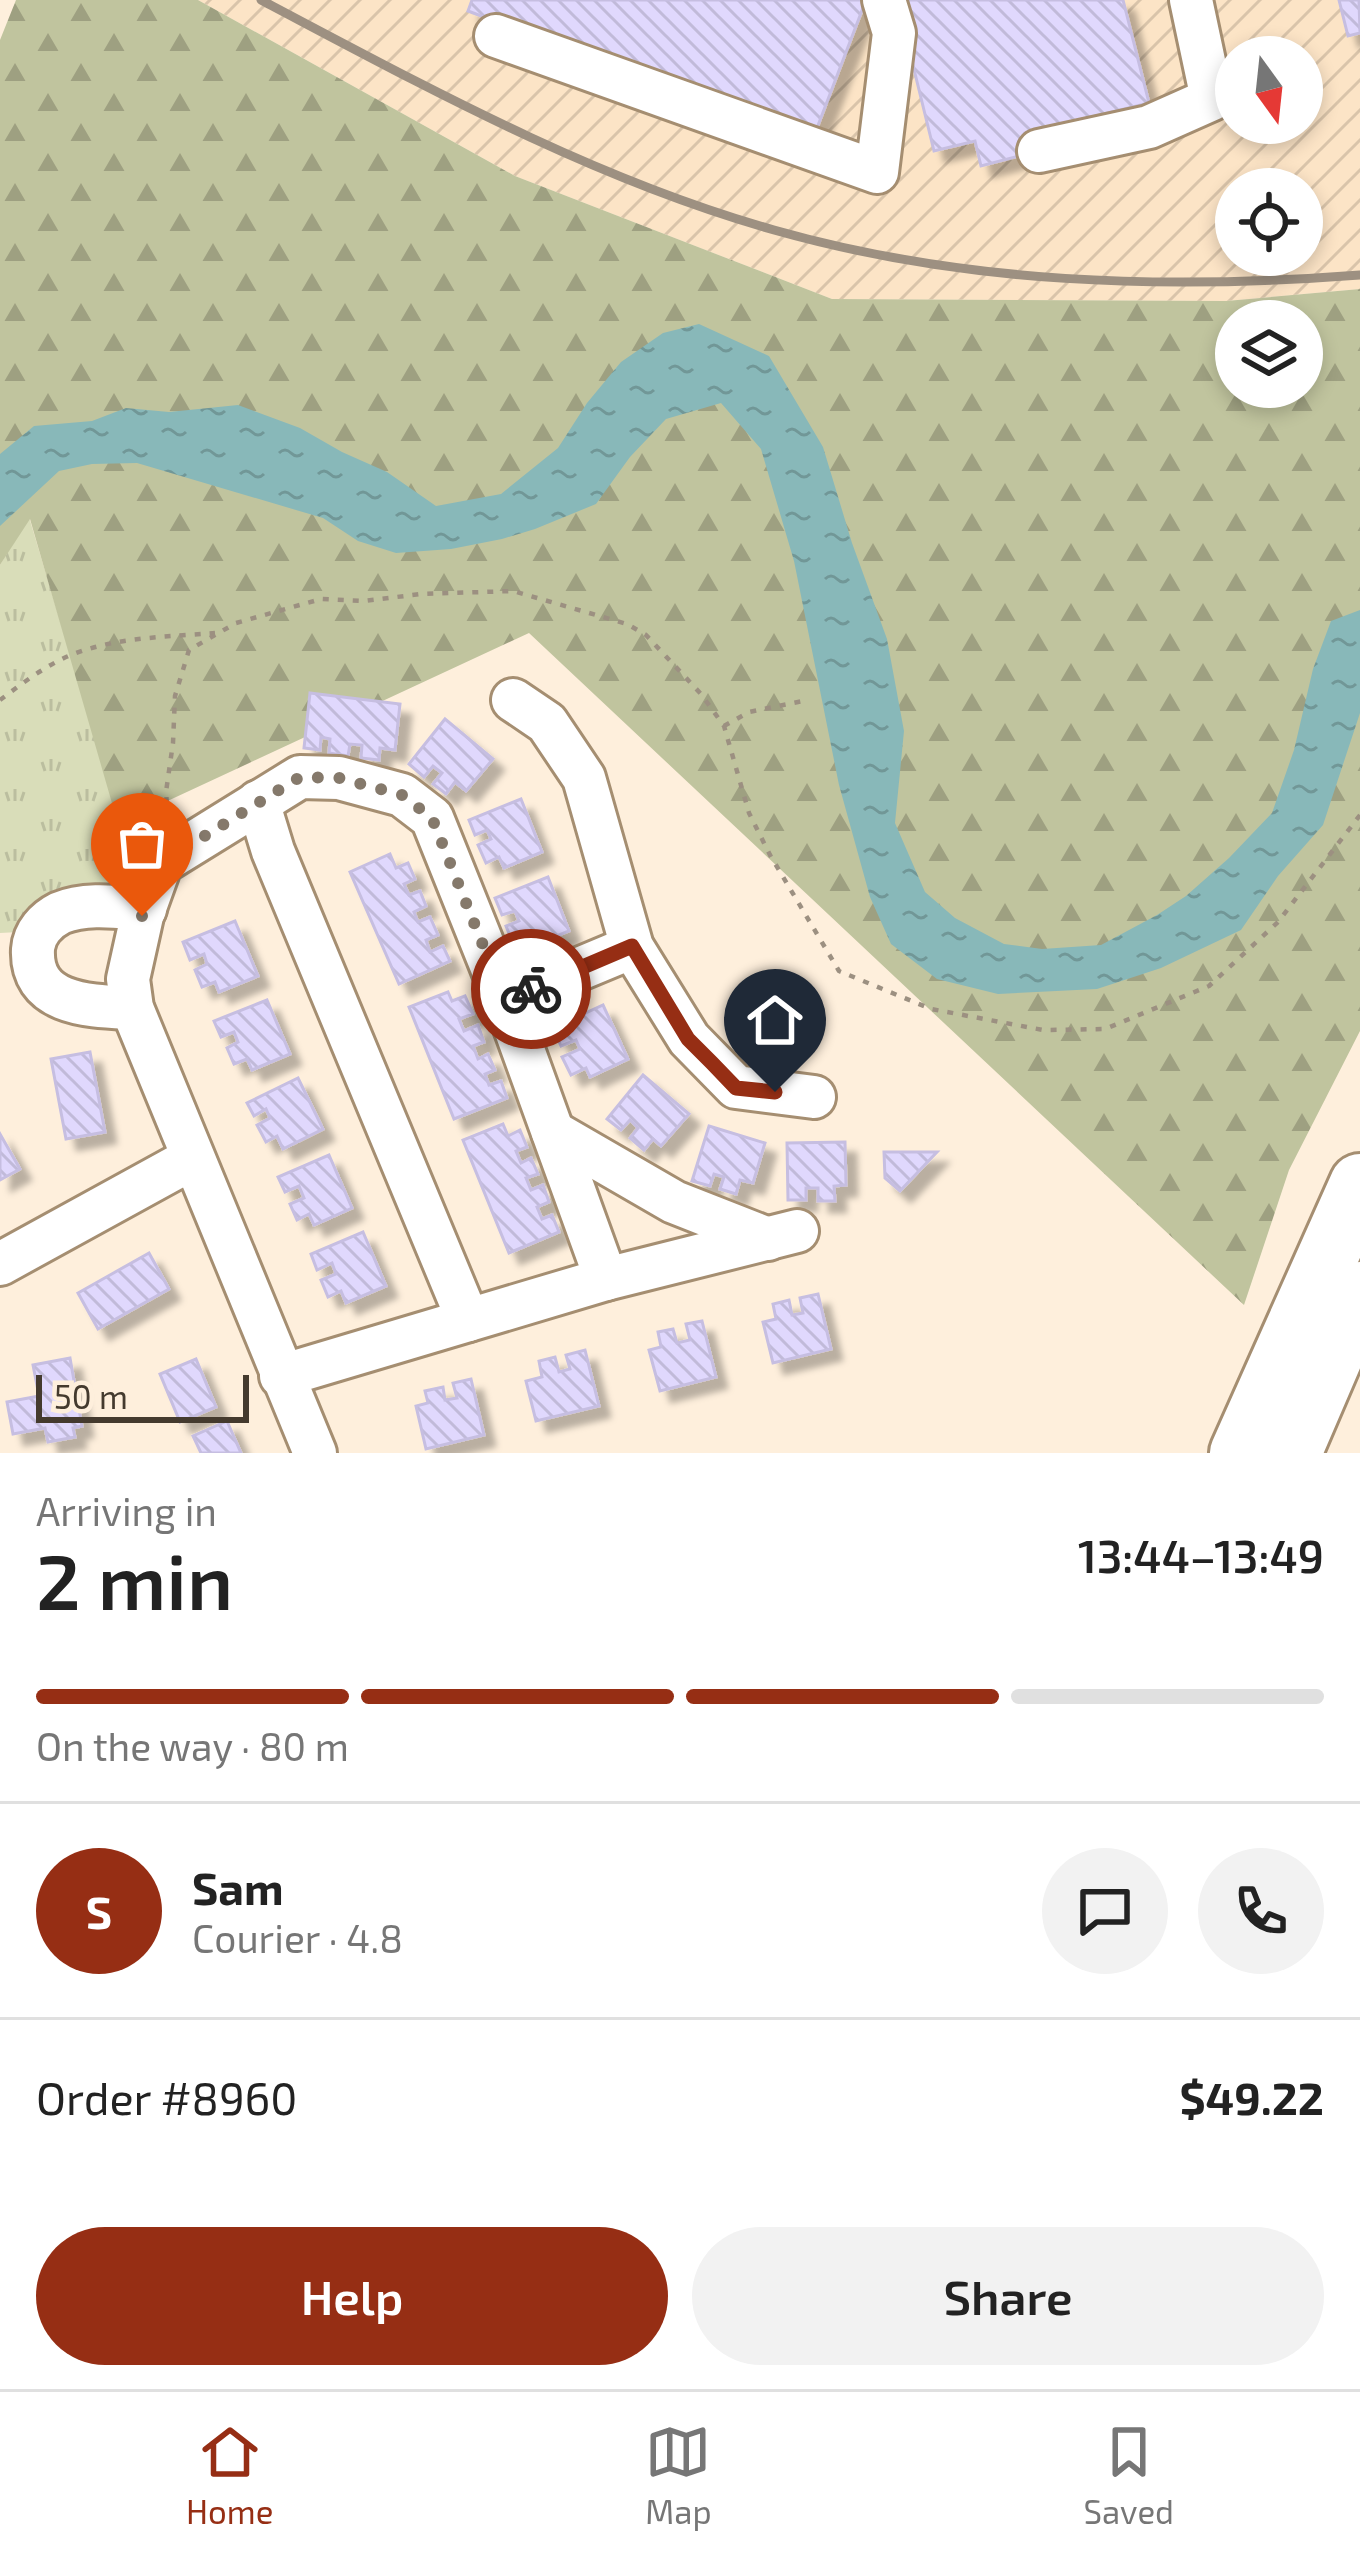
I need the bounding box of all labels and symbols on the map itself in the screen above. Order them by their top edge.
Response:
north arrow [1215,36,1323,144]
pin [91,793,193,916]
courier [471,929,591,1049]
pin [724,969,826,1092]
scale bar [36,1369,249,1422]

